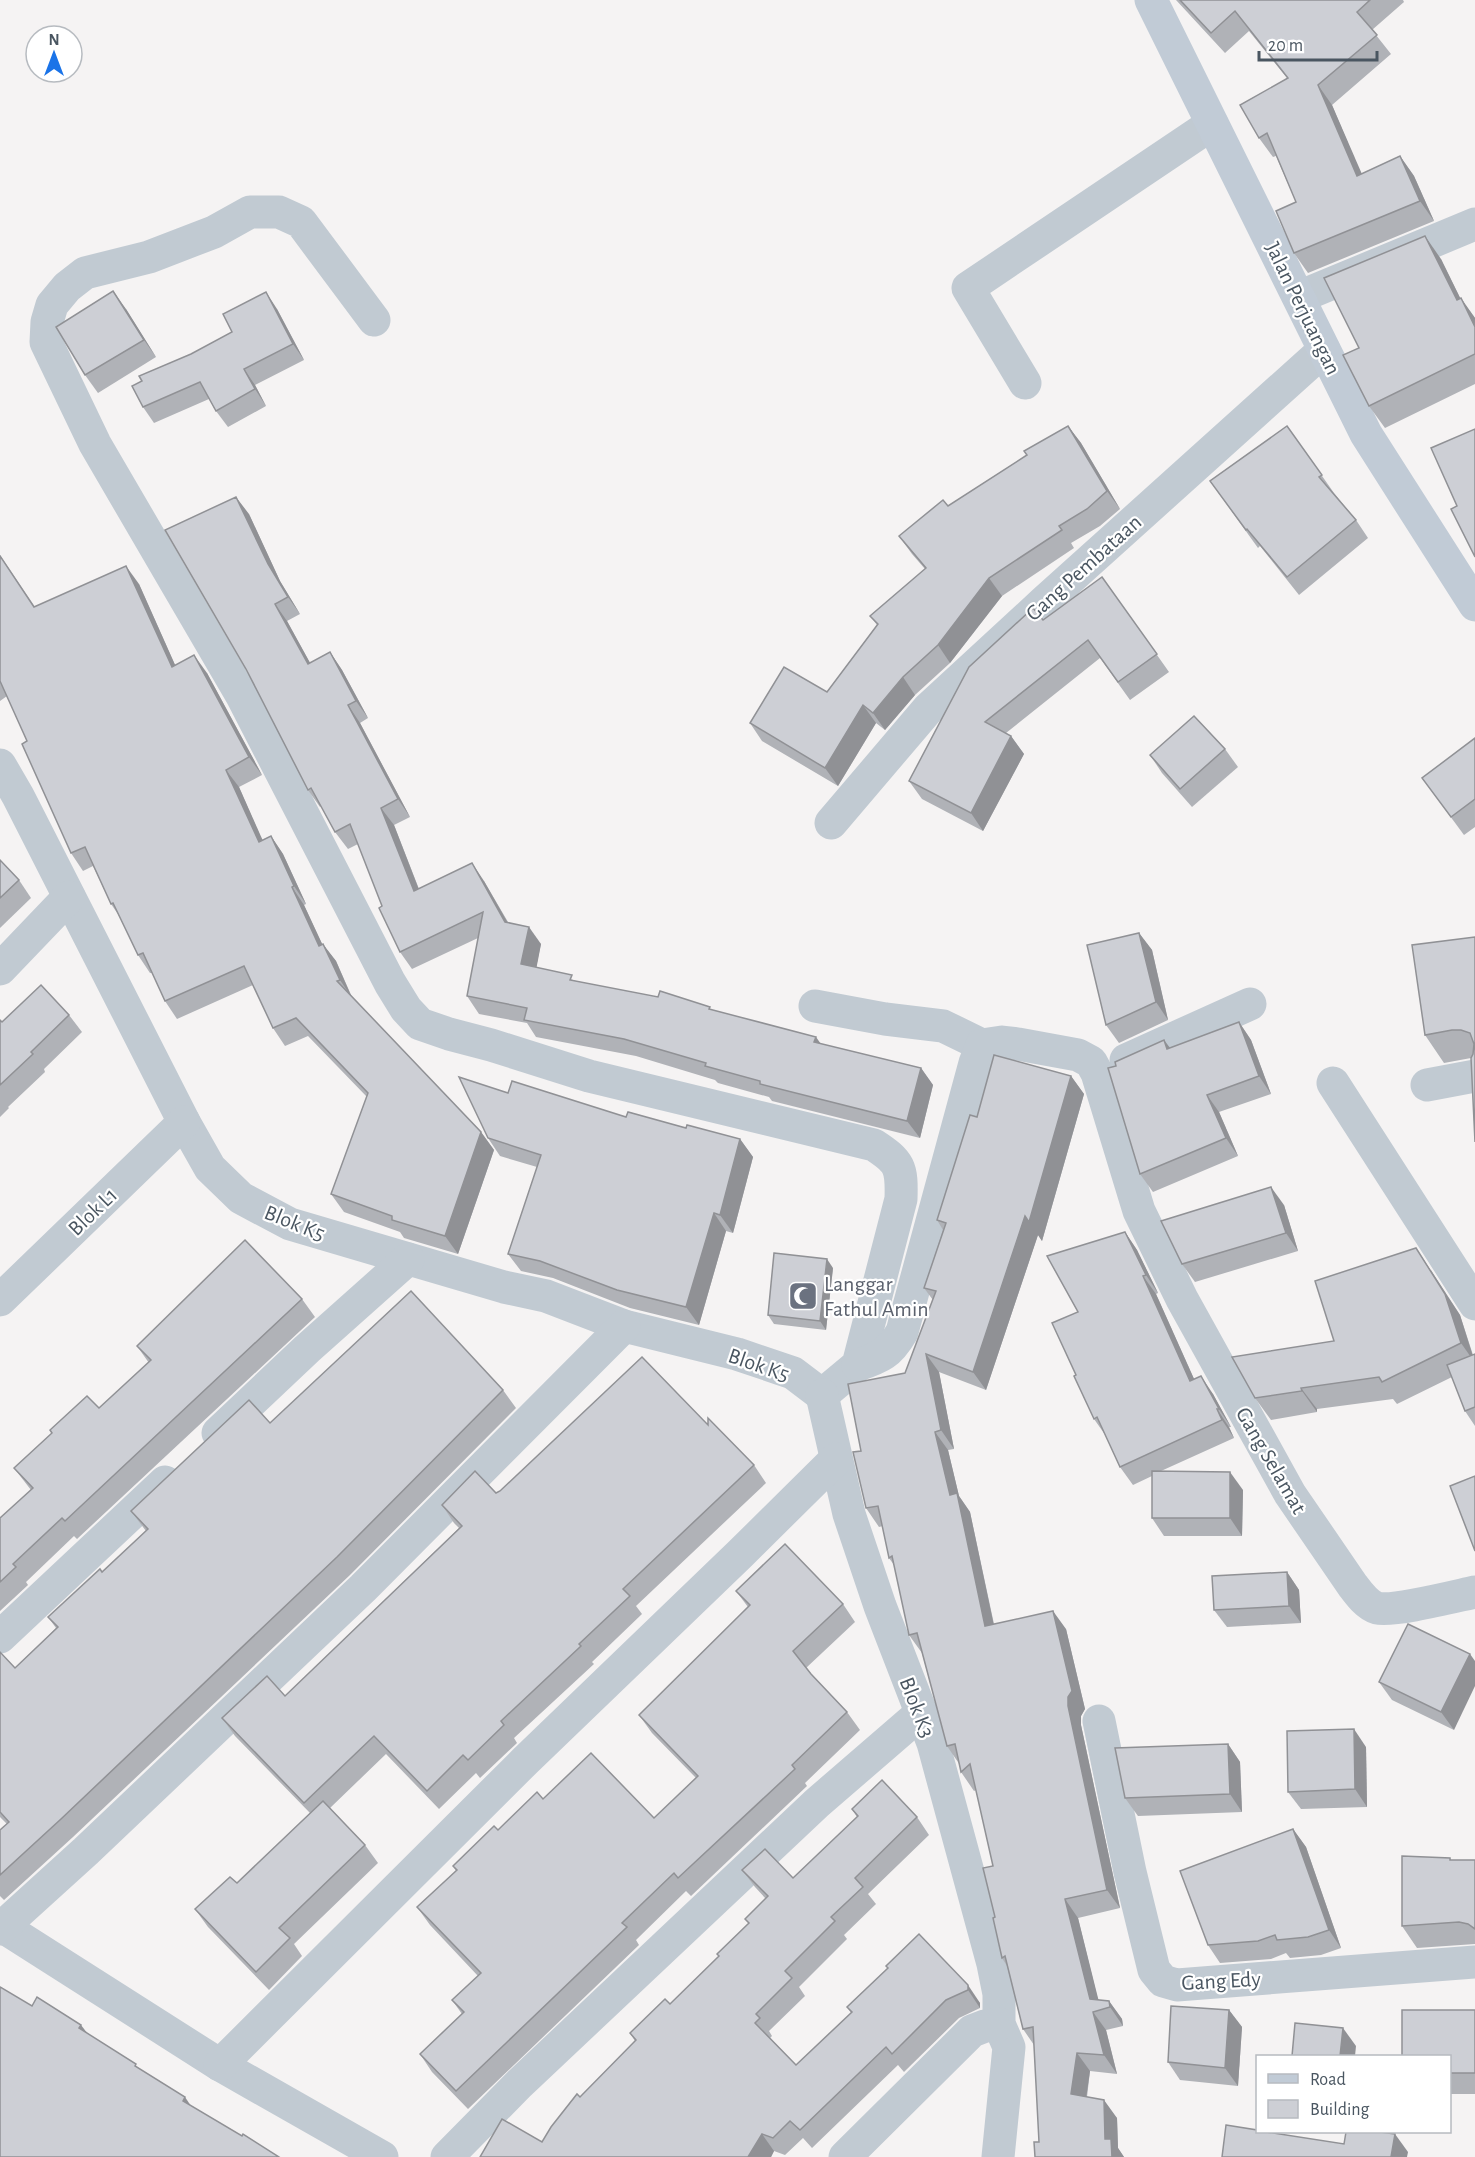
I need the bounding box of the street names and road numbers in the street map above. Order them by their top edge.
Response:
street label: Jalan Perjuangan [1261,239,1345,378]
street label: Gang Pembataan [1022,510,1146,625]
street label: Blok L1 [64,1184,121,1240]
street label: Blok K5 [261,1201,328,1245]
street label: Blok K5 [725,1344,792,1386]
street label: Gang Selamat [1232,1404,1310,1517]
street label: Blok K3 [896,1674,939,1741]
street label: Gang Edy [1181,1968,1262,1994]

